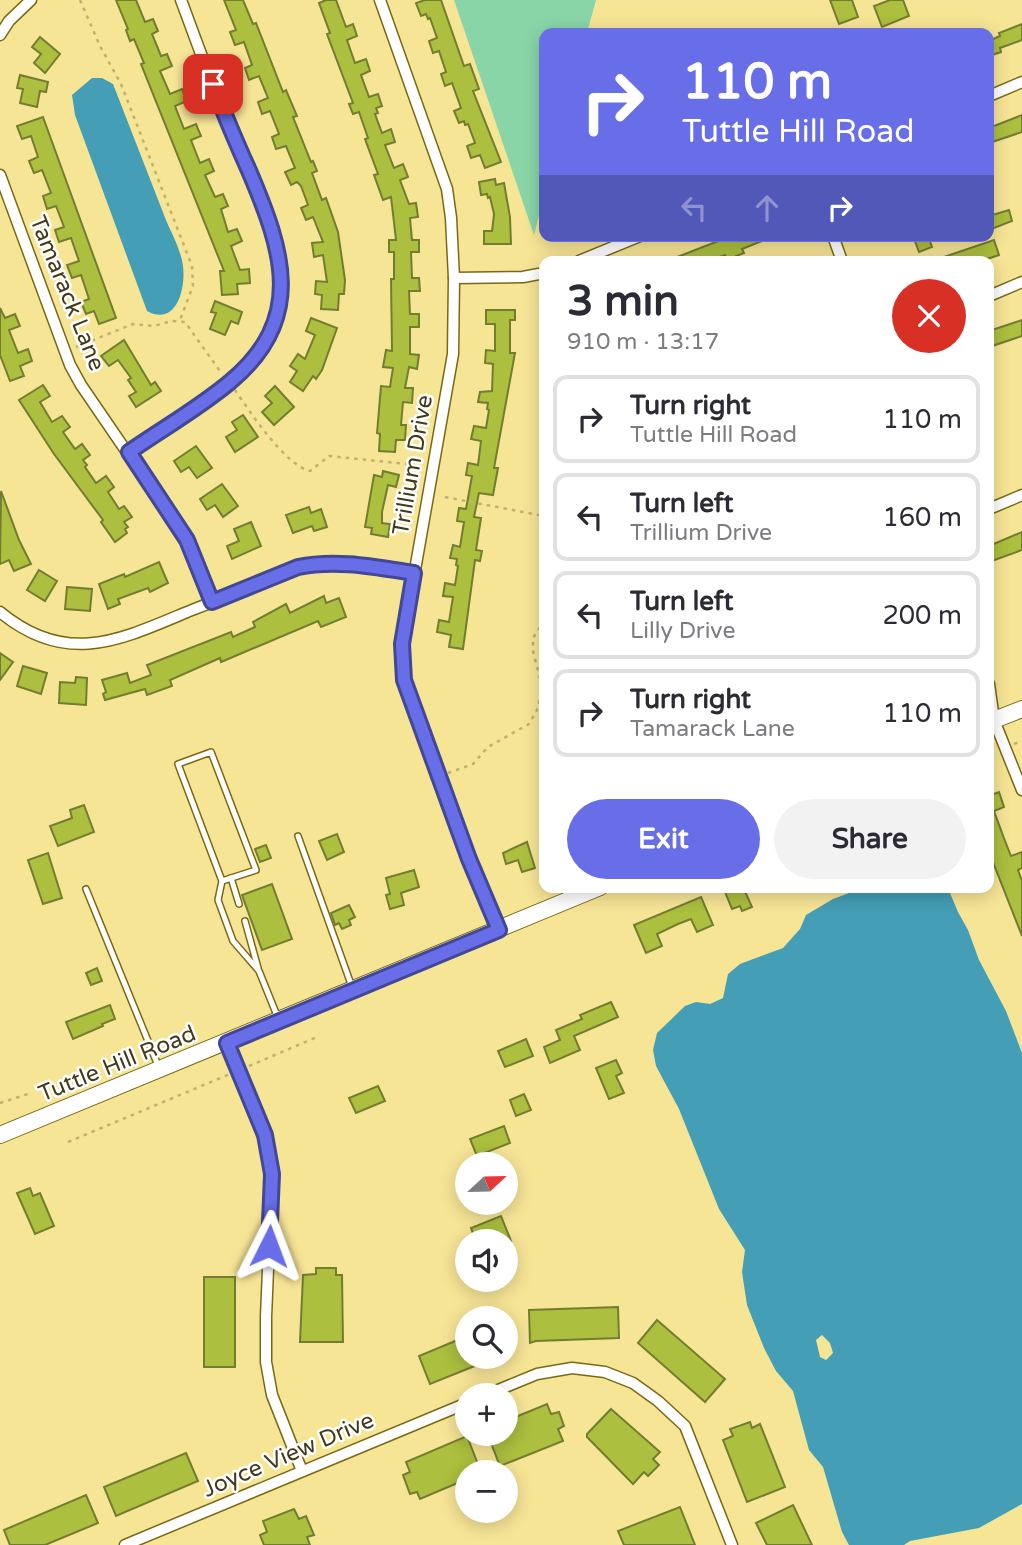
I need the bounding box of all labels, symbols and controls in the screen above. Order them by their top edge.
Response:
text: 110 m [682,53,832,112]
pin [183,54,243,114]
icon: right [567,56,658,147]
icon: arrive [194,65,232,103]
text: Tuttle Hill Road [682,113,914,151]
icon: left [675,189,713,227]
icon: ahead [748,189,786,227]
icon: right [821,189,859,227]
street label: Tamarack Lane [23,212,111,375]
text: 3 min [567,276,679,327]
button: close [892,279,966,353]
text: 910 m · 13:17 [567,328,719,356]
text: Turn right [630,390,751,421]
street label: Trillium Drive [387,393,439,538]
icon: right [571,400,609,438]
text: 110 m [882,404,962,435]
text: Tuttle Hill Road [630,421,797,449]
text: Turn left [630,488,733,519]
icon: left [571,498,609,536]
text: 160 m [882,502,962,533]
text: Trillium Drive [630,519,772,547]
text: Turn left [630,586,733,617]
icon: left [571,596,609,634]
text: 200 m [882,600,962,631]
text: Lilly Drive [630,617,735,645]
text: Turn right [630,684,751,715]
icon: right [571,694,609,732]
text: 110 m [882,698,962,729]
text: Tamarack Lane [630,715,795,743]
button: Exit [567,799,760,879]
button: Share [774,799,966,879]
street label: Tuttle Hill Road [35,1020,200,1108]
north arrow [455,1152,518,1214]
map controls [455,1152,518,1523]
position arrow [232,1209,306,1283]
button: sound [455,1229,518,1292]
button: search [455,1306,518,1369]
button: + [455,1383,518,1446]
street label: Joyce View Drive [199,1406,378,1504]
button: − [455,1460,518,1523]

